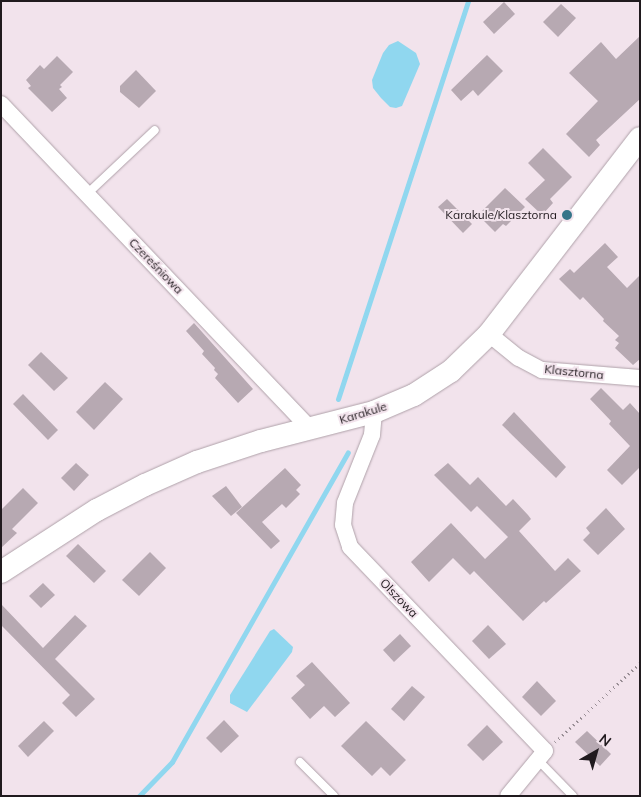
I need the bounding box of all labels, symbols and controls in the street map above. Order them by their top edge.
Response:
place label: Karakule/Klasztorna [445,208,557,222]
marker: Karakule/Klasztorna [561,209,573,221]
street label: Czereśniowa [126,235,186,297]
street label: Klasztorna [544,362,604,382]
street label: Karakule [338,399,388,427]
street label: Olszowa [377,576,421,620]
north arrow [571,727,621,777]
text: N [596,730,615,751]

